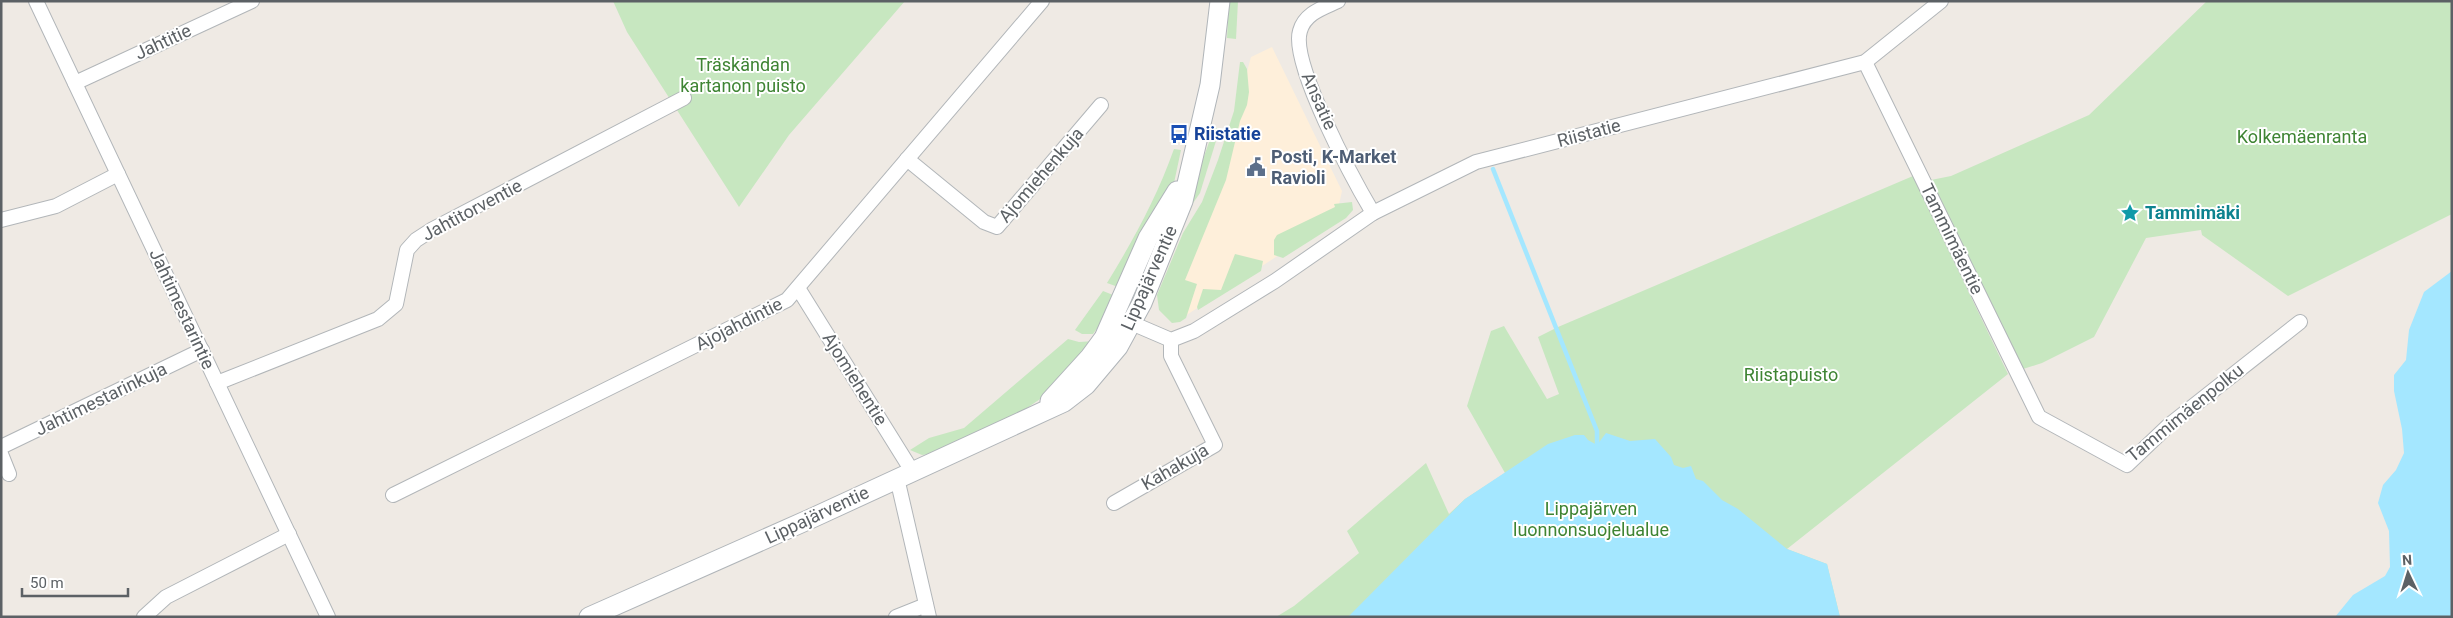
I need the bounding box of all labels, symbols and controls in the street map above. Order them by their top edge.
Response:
street label: Jahtitie [131,19,194,64]
park label: Träskändan kartanon puisto [680,54,806,96]
street label: Ansatie [1298,69,1341,133]
street label: Riistatie [1555,114,1623,151]
street label: Ajomiehenkuja [994,123,1087,226]
bus stop icon: Riistatie [1168,123,1190,145]
place label: Riistatie [1194,123,1261,144]
park label: Kolkemäenranta [2237,126,2367,147]
place label: Posti, K-Market Ravioli [1271,146,1396,188]
public building icon: Posti, K-Market Ravioli [1245,156,1267,178]
street label: Jahtitorventie [418,174,525,245]
street label: Tammimäentie [1917,180,1988,297]
place icon: Tammimäki [2119,202,2141,224]
place label: Tammimäki [2145,202,2240,223]
street label: Lippajärventie [1116,222,1181,333]
street label: Jahtimestarintie [145,245,220,372]
street label: Ajojahdintie [692,293,786,354]
street label: Ajomiehentie [819,329,892,429]
street label: Jahtimestarinkuja [32,358,170,439]
street label: Tammimäenpolku [2122,359,2247,466]
park label: Riistapuisto [1744,364,1838,385]
street label: Kahakuja [1137,439,1212,494]
street label: Lippajärventie [761,481,872,548]
park label: Lippajärven luonnonsuojelualue [1513,498,1669,540]
north arrow [2383,548,2433,598]
text: N [2402,552,2413,568]
scale bar [22,566,129,598]
text: 50 m [30,574,64,592]

